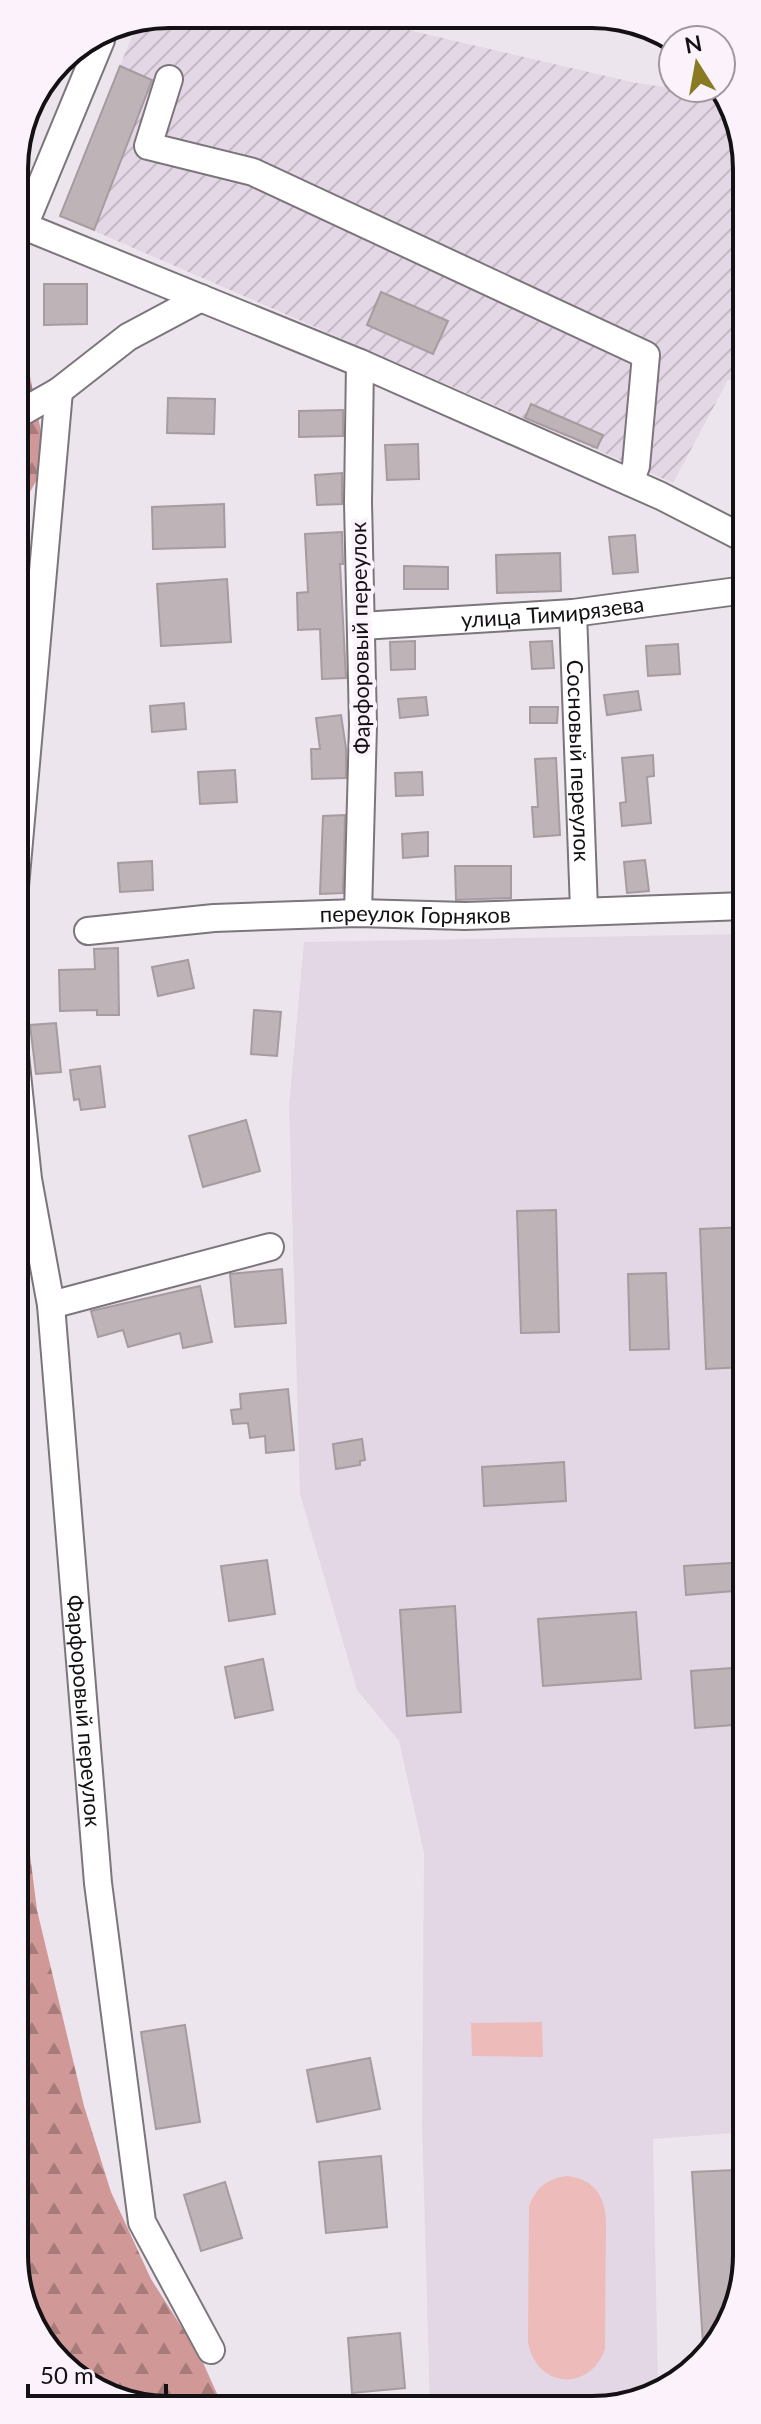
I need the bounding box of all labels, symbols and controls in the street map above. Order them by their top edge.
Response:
north arrow [657,24,737,104]
text: N [682,29,704,59]
street label: Фарфоровый переулок [344,521,375,755]
street label: улица Тимирязева [460,590,646,633]
street label: Сосновый переулок [562,659,596,863]
street label: переулок Горняков [319,899,511,929]
street label: Фарфоровый переулок [62,1594,107,1829]
scale bar [28,2348,166,2398]
text: 50 m [40,2360,94,2389]

